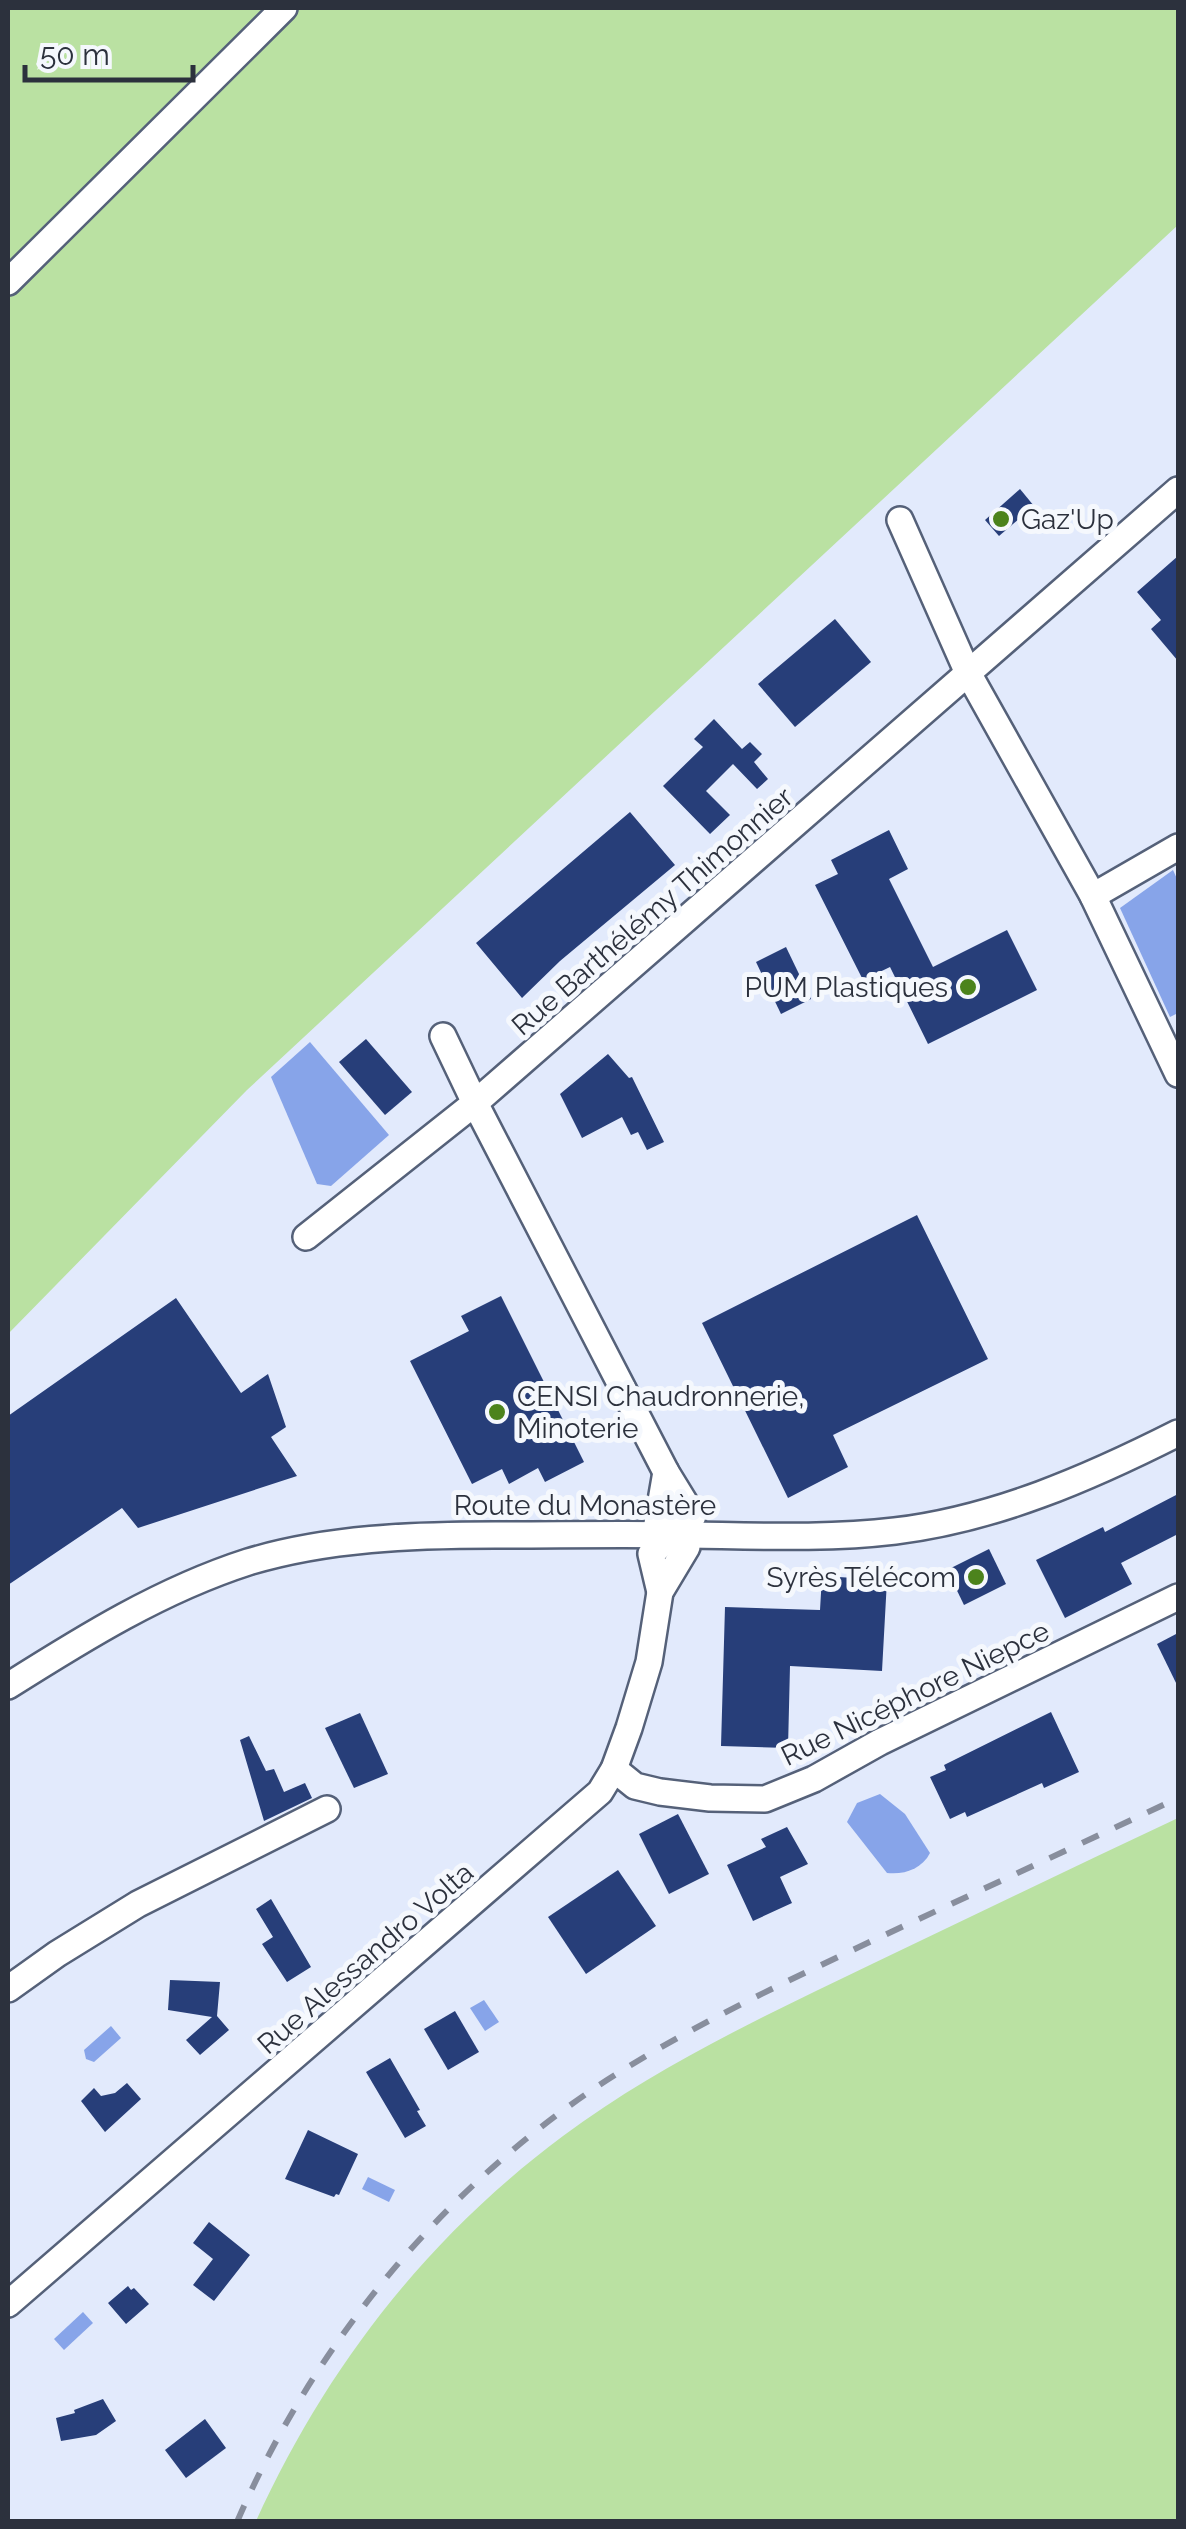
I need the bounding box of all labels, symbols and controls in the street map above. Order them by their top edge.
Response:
scale bar [25,20,192,82]
text: 50 m [40,37,110,72]
place label: Gaz'Up [1021,503,1114,536]
marker: Gaz'Up [990,508,1012,530]
street label: Rue Barthélémy Thimonnier [505,780,800,1042]
place label: PUM Plastiques [745,971,948,1004]
marker: PUM Plastiques [957,976,979,998]
place label: CENSI Chaudronnerie, Minoterie [517,1380,805,1445]
marker: CENSI Chaudronnerie, Minoterie [486,1401,508,1423]
street label: Route du Monastère [454,1489,716,1522]
place label: Syrès Télécom [767,1561,956,1594]
marker: Syrès Télécom [965,1566,987,1588]
street label: Rue Nicéphore Niepce [776,1614,1055,1773]
street label: Rue Alessandro Volta [251,1856,480,2061]

